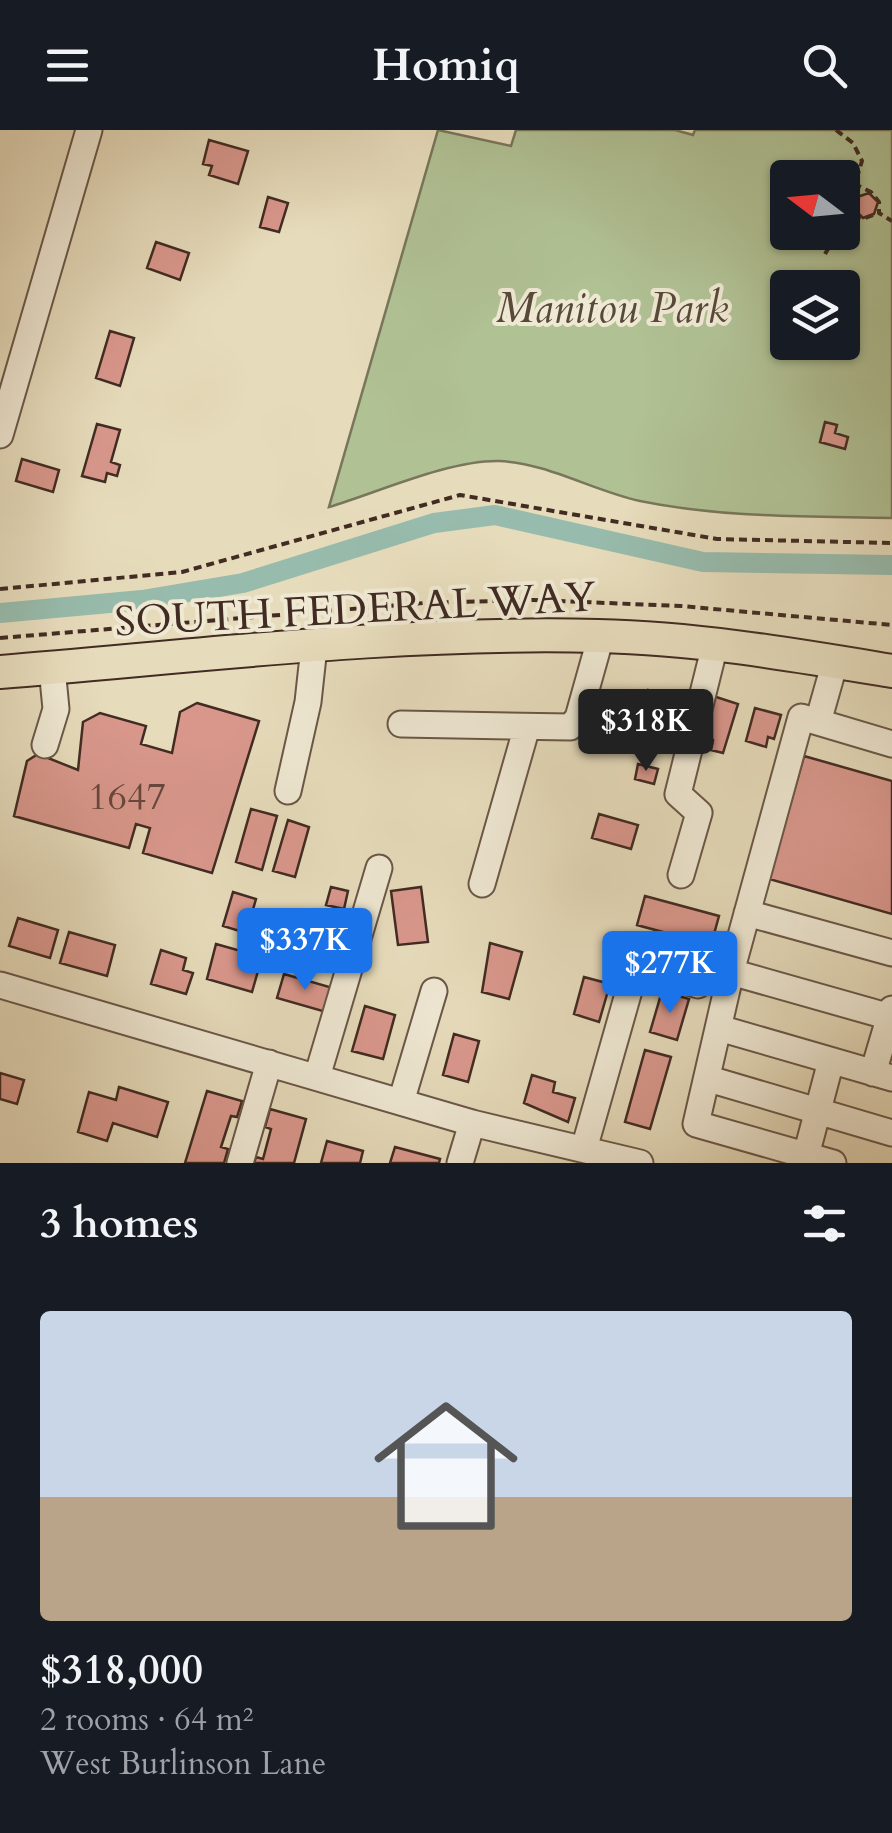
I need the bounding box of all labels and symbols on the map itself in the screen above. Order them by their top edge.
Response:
north arrow [770,160,860,250]
park label: Manitou Park [496,280,728,337]
street label: SOUTH FEDERAL WAY [113,568,598,651]
pin: $318K [576,689,716,774]
house number: 1647 [88,771,166,823]
pin: $337K [235,908,375,993]
pin: $277K [600,931,740,1016]

